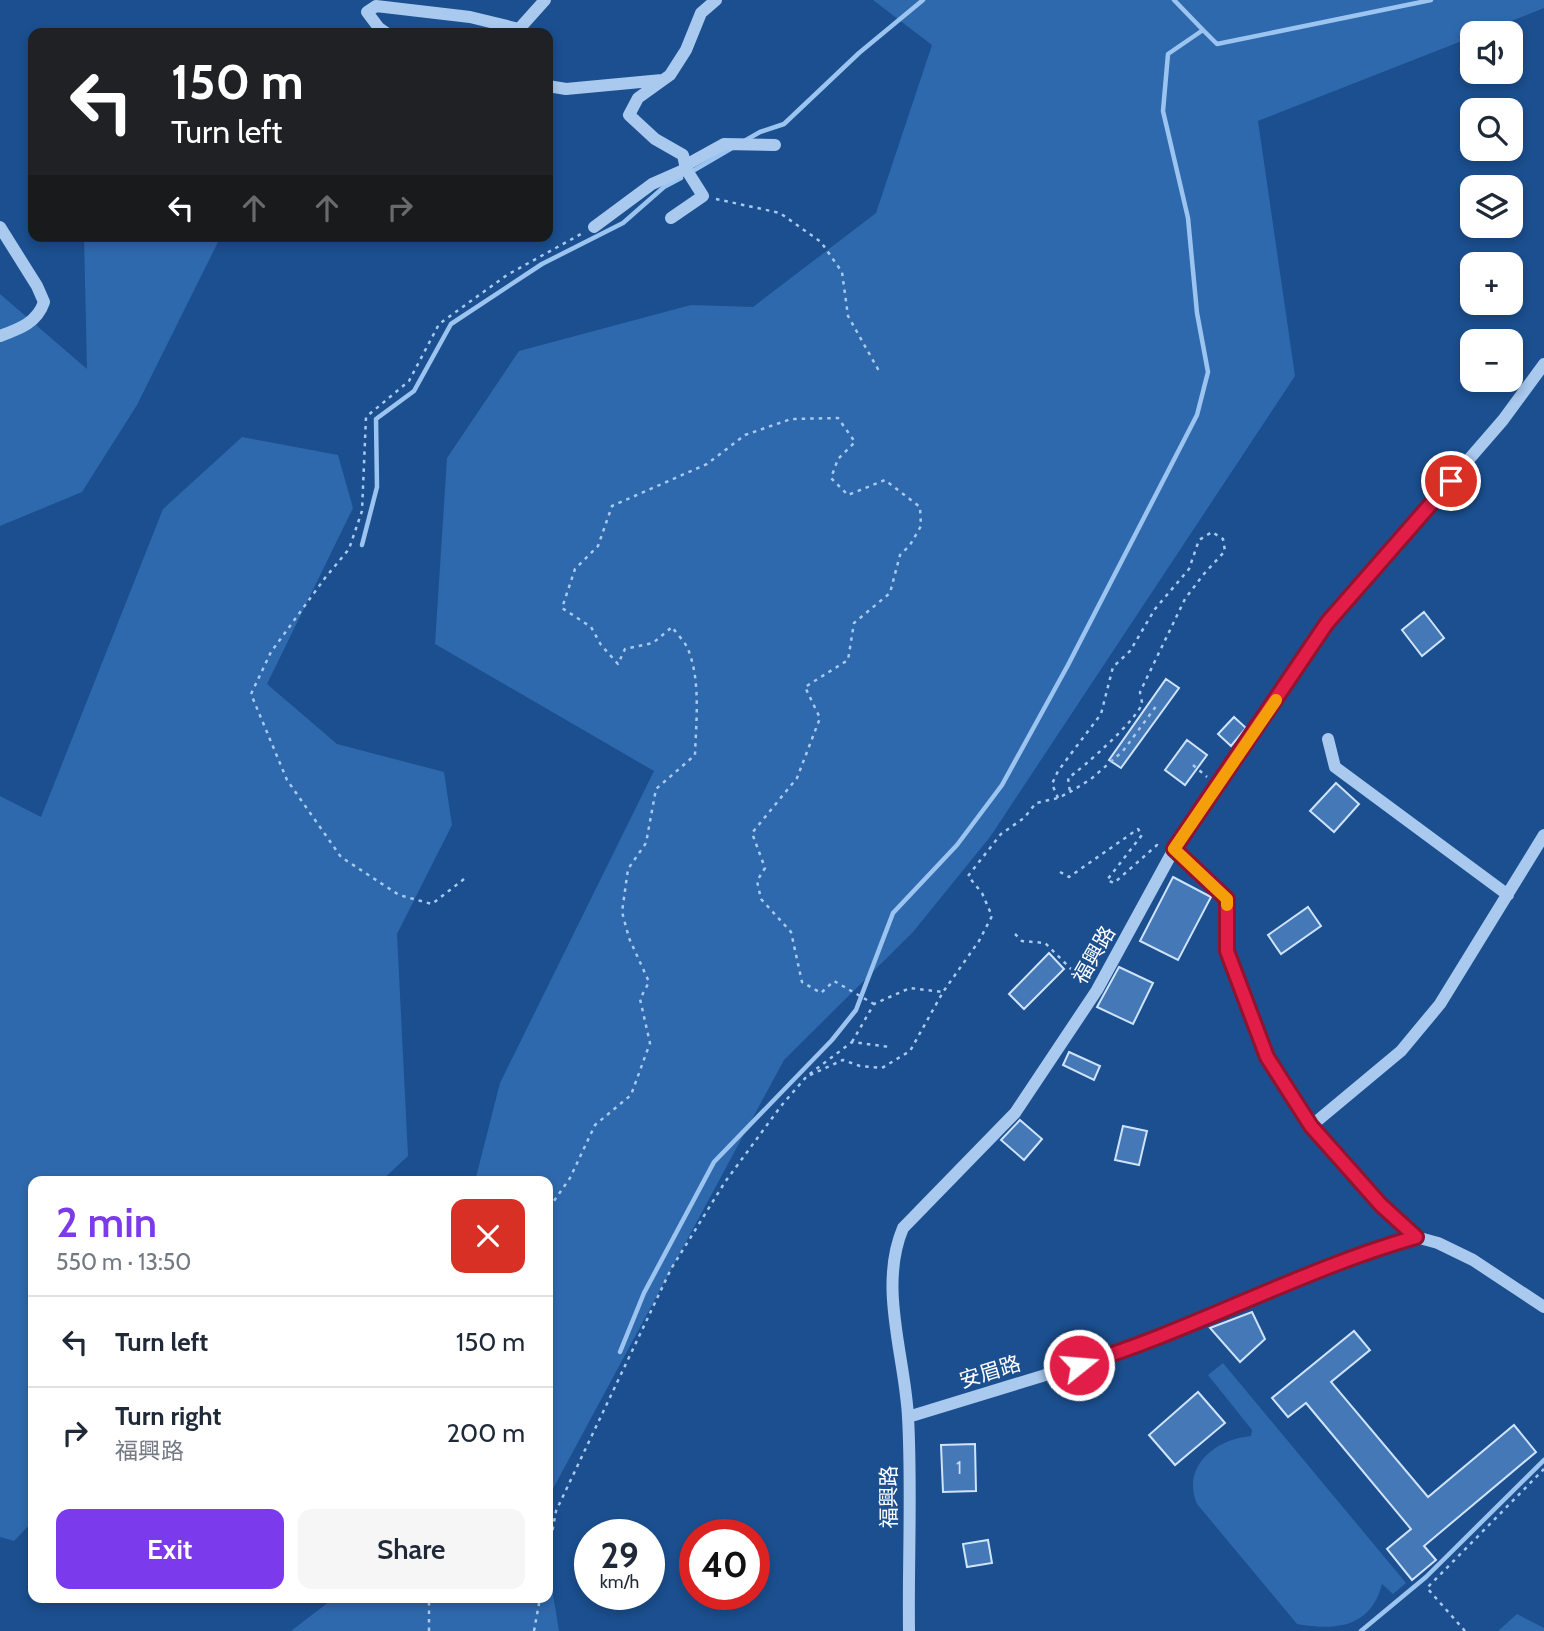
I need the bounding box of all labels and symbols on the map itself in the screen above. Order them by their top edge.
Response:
pin [1421,451,1481,511]
street label: 福興路 [1067,921,1120,988]
position arrow [1042,1328,1116,1402]
street label: 安眉路 [956,1350,1024,1393]
house number: 1 [956,1457,962,1479]
street label: 福興路 [876,1466,901,1529]
speed limit sign: 40 [679,1519,770,1610]

